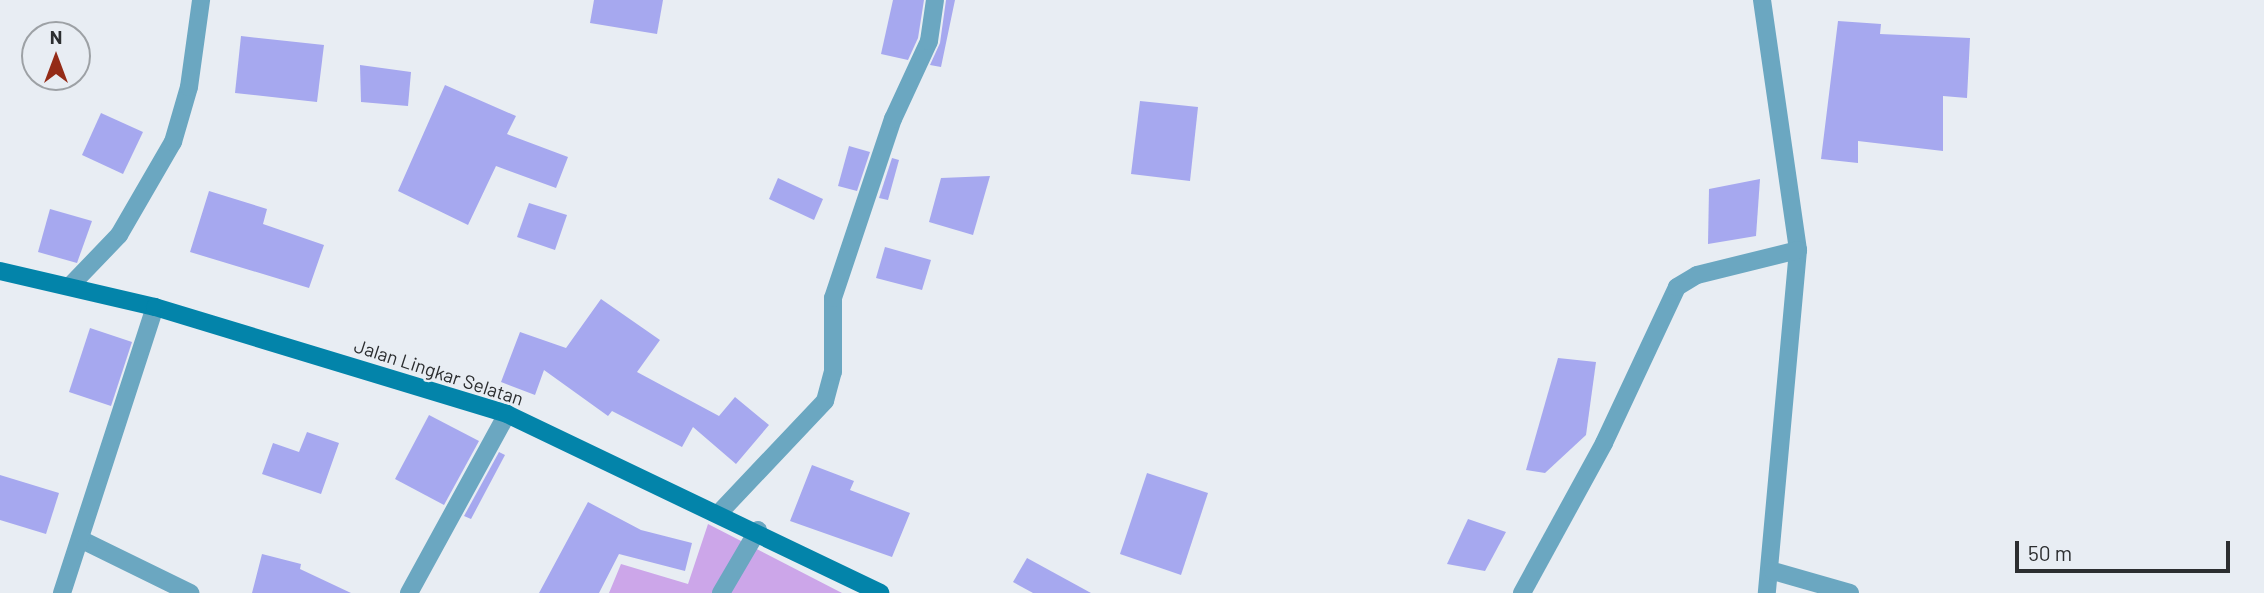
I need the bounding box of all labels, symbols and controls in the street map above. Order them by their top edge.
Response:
north arrow [21,21,91,91]
text: N [50,25,62,48]
street label: Jalan Lingkar Selatan [351,334,527,410]
scale bar [2019,526,2234,570]
text: 50 m [2028,540,2072,565]

